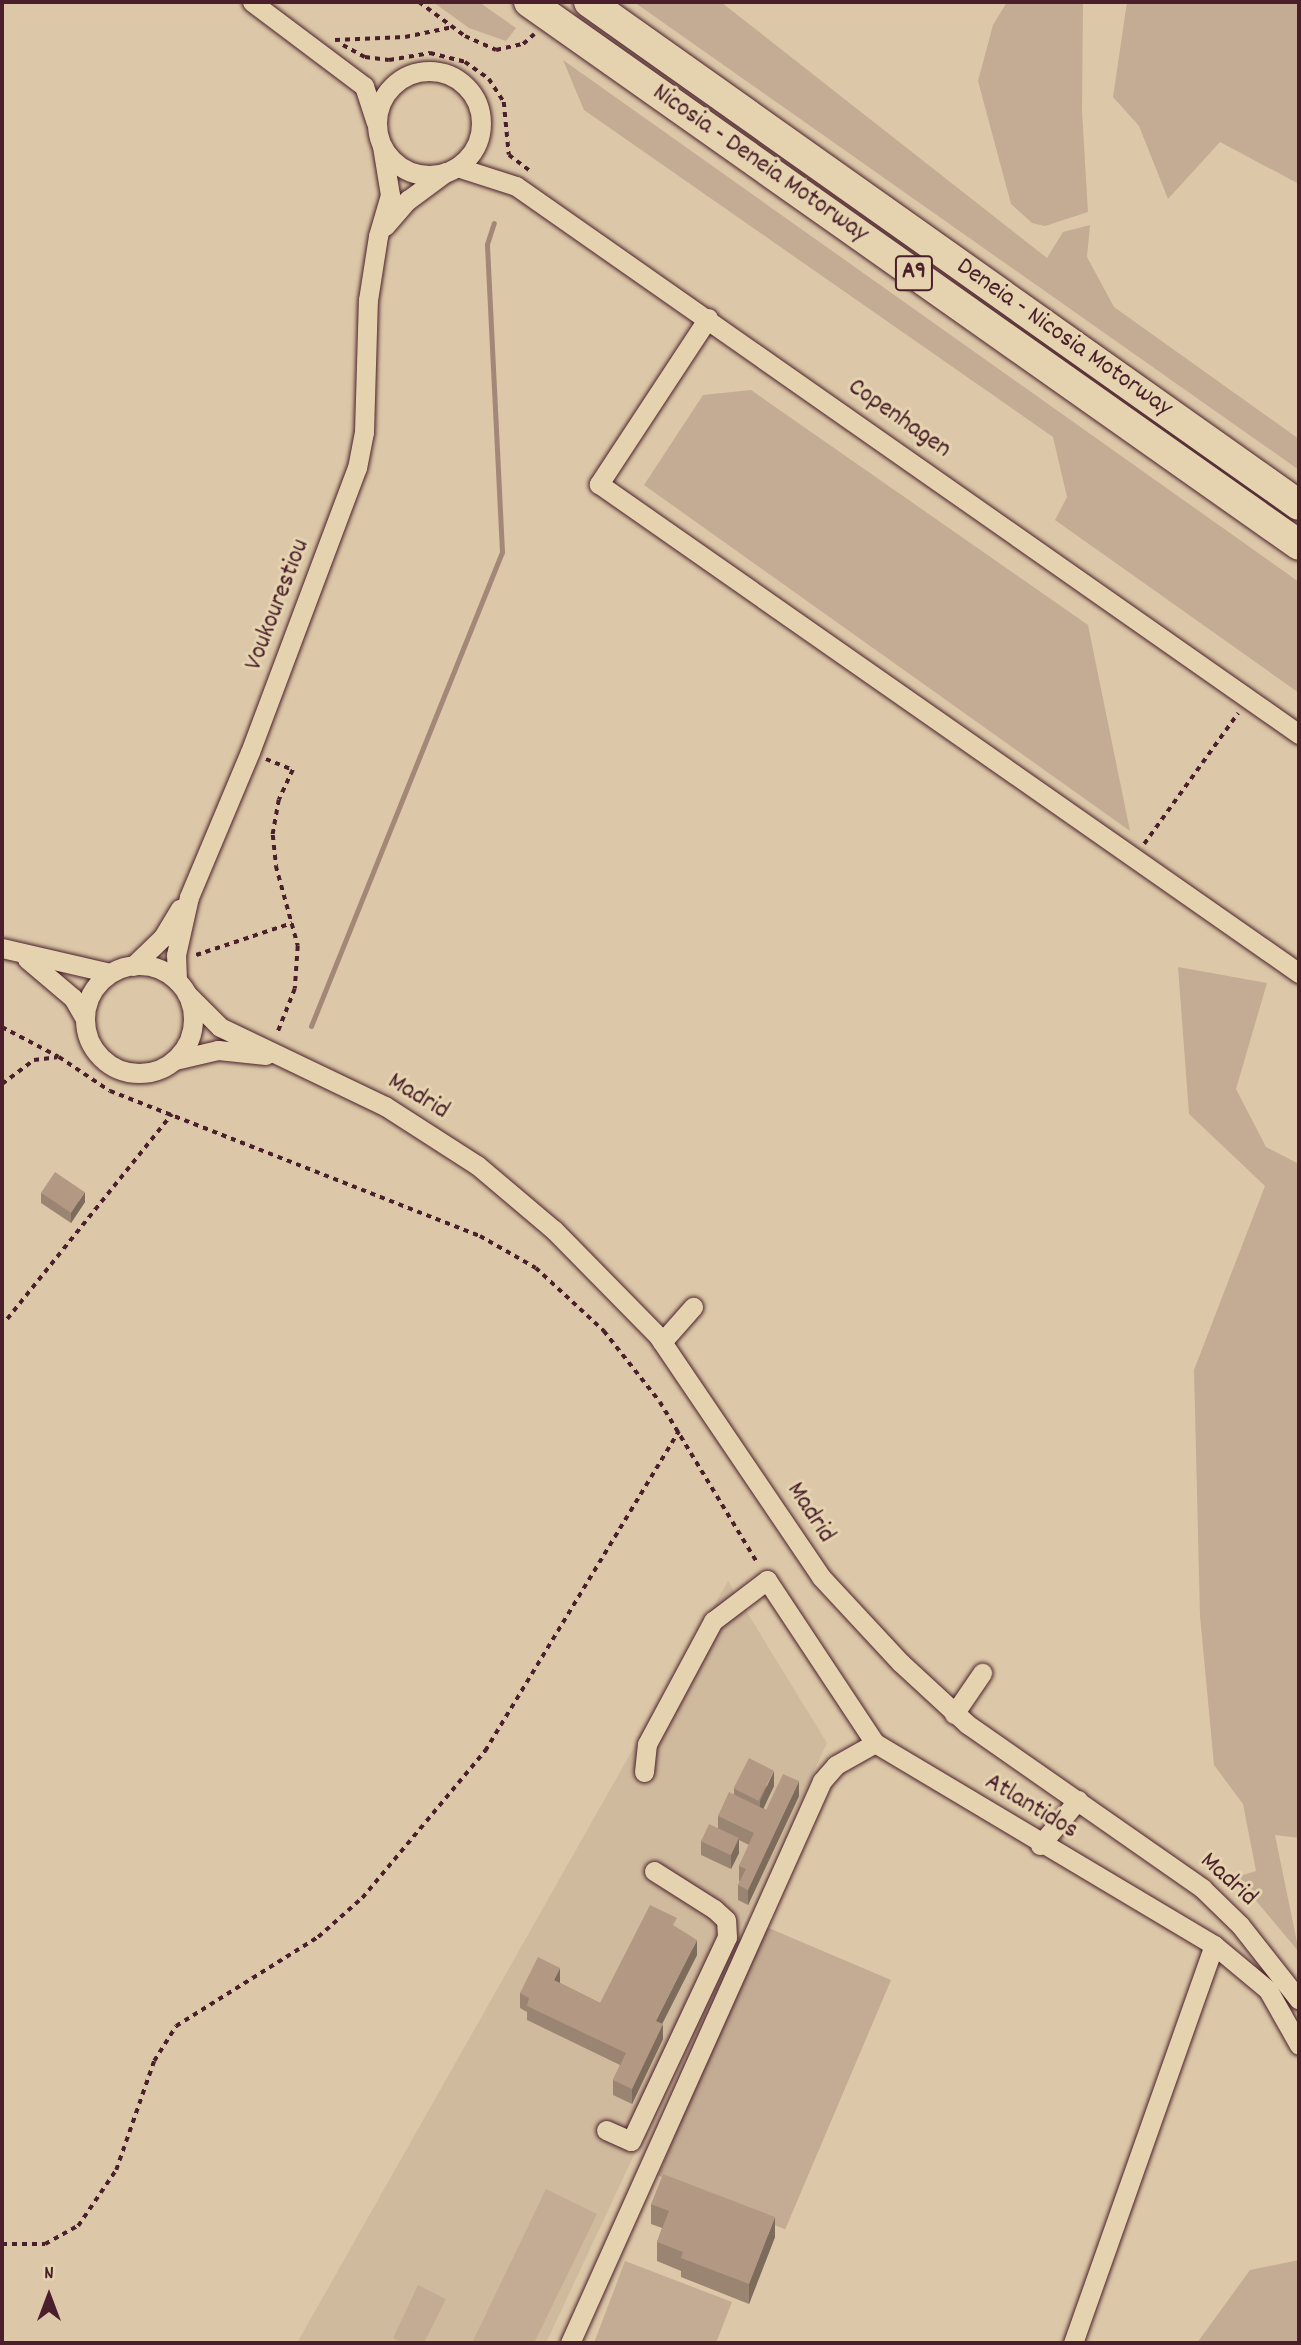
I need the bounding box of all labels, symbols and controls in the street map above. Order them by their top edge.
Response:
street label: Nicosia - Deneia Motorway [646,78,874,250]
road number: A9 [895,252,933,294]
street label: Deneia - Nicosia Motorway [950,252,1178,424]
street label: Copenhagen [841,372,957,466]
street label: Voukourestiou [239,535,317,675]
street label: Madrid [382,1067,454,1127]
street label: Madrid [779,1477,841,1549]
street label: Atlantidos [979,1767,1083,1847]
street label: Madrid [1193,1846,1263,1914]
north arrow [14,2261,84,2331]
text: N [44,2261,54,2288]

